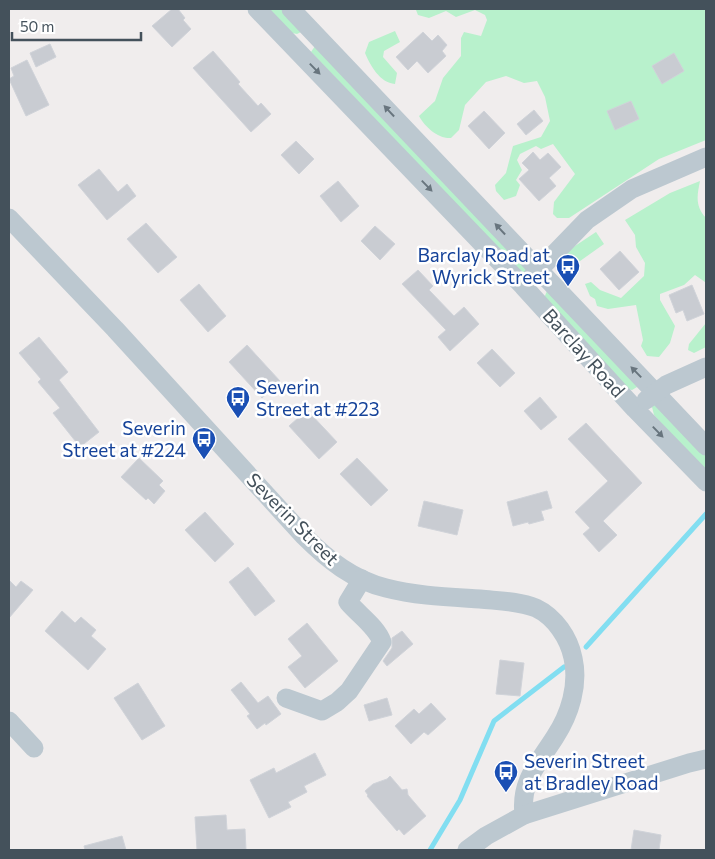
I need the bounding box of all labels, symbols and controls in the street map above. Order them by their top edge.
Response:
scale bar [12,10,141,42]
text: 50 m [20,17,54,35]
one-way arrow [309,63,321,75]
one-way arrow [383,106,395,118]
one-way arrow [421,180,433,192]
one-way arrow [494,224,506,236]
place label: Barclay Road at Wyrick Street [417,243,550,288]
bus stop icon: Barclay Road at Wyrick Street [555,253,581,287]
street label: Barclay Road [539,304,630,402]
one-way arrow [630,367,642,379]
place label: Severin Street at #223 [256,375,380,420]
bus stop icon: Severin Street at #223 [225,385,251,419]
place label: Severin Street at #224 [62,416,186,461]
bus stop icon: Severin Street at #224 [191,426,217,460]
one-way arrow [652,426,664,438]
street label: Severin Street [242,468,344,570]
place label: Severin Street at Bradley Road [524,749,658,794]
bus stop icon: Severin Street at Bradley Road [493,759,519,793]

